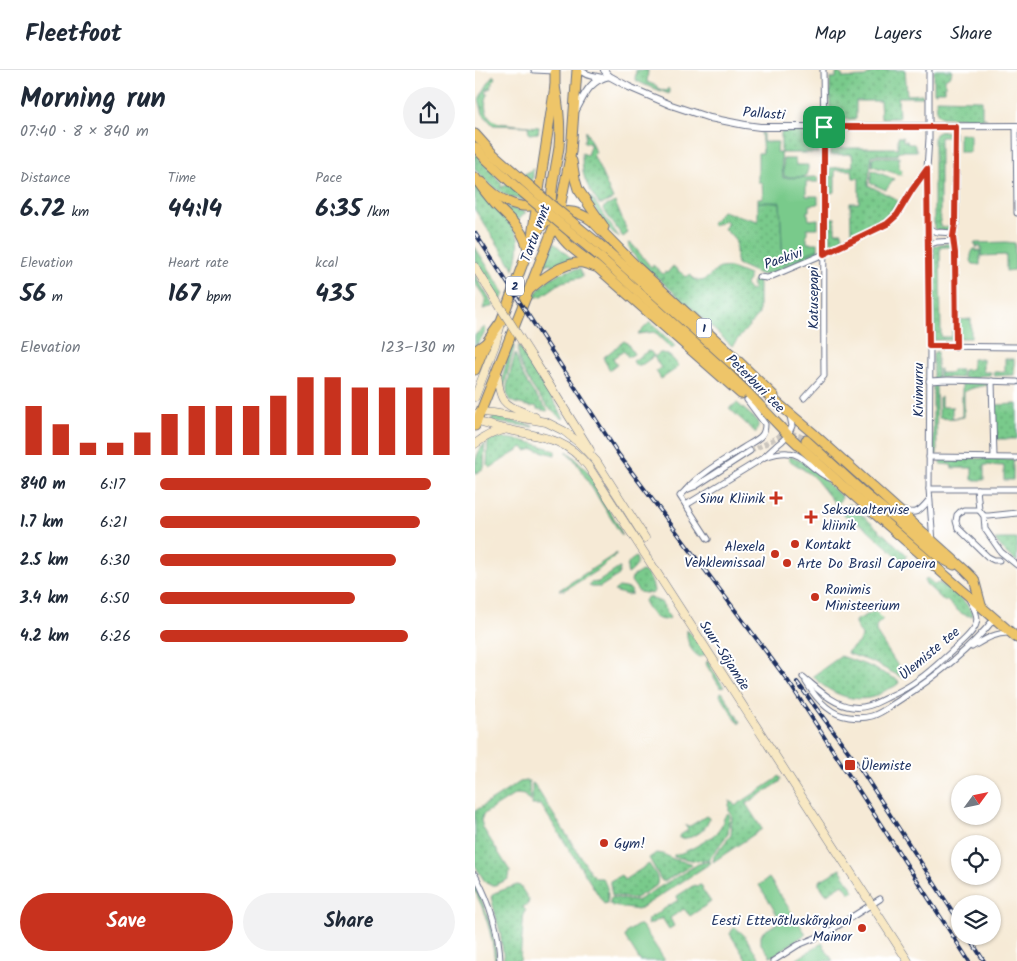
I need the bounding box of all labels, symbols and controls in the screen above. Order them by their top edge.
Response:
text: Fleetfoot [25,15,122,54]
text: Map [815,20,846,49]
text: Layers [874,20,922,49]
text: Share [950,20,992,49]
text: Morning run [20,77,166,122]
button: share [403,87,455,139]
street label: Pallasti [742,102,786,126]
pin [803,106,845,148]
icon: arrive [810,113,838,141]
text: 07:40 · 8 × 840 m [20,119,149,144]
text: Distance [20,167,70,189]
text: Time [168,167,196,189]
text: Pace [315,167,342,189]
text: 6.72 [20,189,66,229]
text: 44:14 [168,189,222,229]
text: 6:35 [315,189,361,229]
text: km [66,201,89,223]
text: /km [361,201,390,223]
street label: Tartu mnt [515,201,557,266]
street label: Paekivi [761,242,806,276]
text: Elevation [20,252,73,274]
text: Heart rate [168,252,229,274]
text: kcal [315,252,338,274]
street label: Katusepapi [803,266,825,329]
text: 56 [20,274,46,314]
text: 167 [168,274,201,314]
text: 435 [315,274,355,314]
road number: 2 [506,277,524,296]
text: m [46,286,63,308]
text: bpm [201,286,231,308]
road number: 1 [697,318,711,338]
text: Elevation [20,335,81,360]
text: 123–130 m [380,335,455,360]
street label: Peterburi tee [721,349,790,419]
street label: Kivimurru [908,362,930,417]
text: 840 m [20,472,66,497]
text: 6:17 [100,472,125,497]
place label: Sinu Kliinik [699,488,765,510]
marker: Sinu Kliinik [769,491,783,505]
place label: Seksuaaltervise kliinik [822,499,910,537]
text: 1.7 km [20,510,63,535]
text: 6:21 [100,510,127,535]
marker: Seksuaaltervise kliinik [804,510,818,524]
place label: Kontakt [805,534,852,556]
place label: Alexela Vehklemissaal [684,536,766,574]
marker: Kontakt [789,538,801,550]
text: 2.5 km [20,548,68,573]
text: 6:30 [100,548,130,573]
marker: Alexela Vehklemissaal [769,548,781,560]
place label: Arte Do Brasil Capoeira [797,553,936,575]
marker: Arte Do Brasil Capoeira [781,557,793,569]
place label: Ronimis Ministeerium [825,579,900,617]
text: 3.4 km [20,586,68,611]
text: 6:50 [100,586,129,611]
marker: Ronimis Ministeerium [809,591,821,603]
street label: Suur-Sõjamäe [693,616,756,696]
street label: Ülemiste tee [894,621,966,686]
text: 4.2 km [20,624,69,649]
text: 6:26 [100,624,131,649]
place label: Ülemiste [861,755,912,777]
marker: Ülemiste [843,758,857,772]
north arrow [951,775,1001,825]
map controls [951,775,1001,945]
place label: Gym! [614,833,645,855]
button: locate [951,835,1001,885]
marker: Gym! [598,837,610,849]
button: Save [20,893,233,951]
button: Share [243,893,455,951]
button: layers [951,895,1001,945]
place label: Eesti Ettevõtluskõrgkool Mainor [711,910,853,948]
marker: Eesti Ettevõtluskõrgkool Mainor [856,922,868,934]

